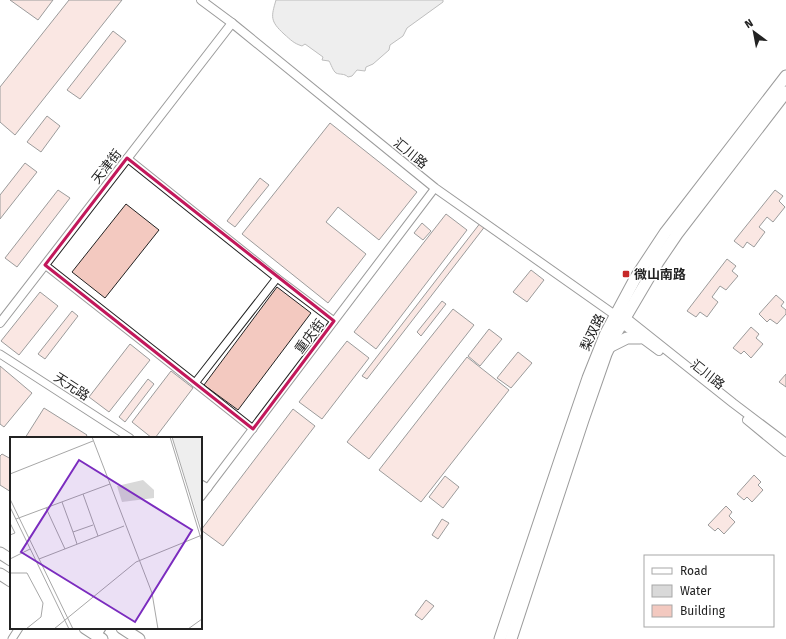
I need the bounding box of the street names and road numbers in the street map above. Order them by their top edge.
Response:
street label: 汇川路 [391,135,431,171]
street label: 天津街 [88,146,124,186]
street label: 梨双路 [577,311,607,353]
street label: 重庆街 [292,316,327,356]
street label: 汇川路 [688,356,728,392]
street label: 天元路 [51,370,92,403]

